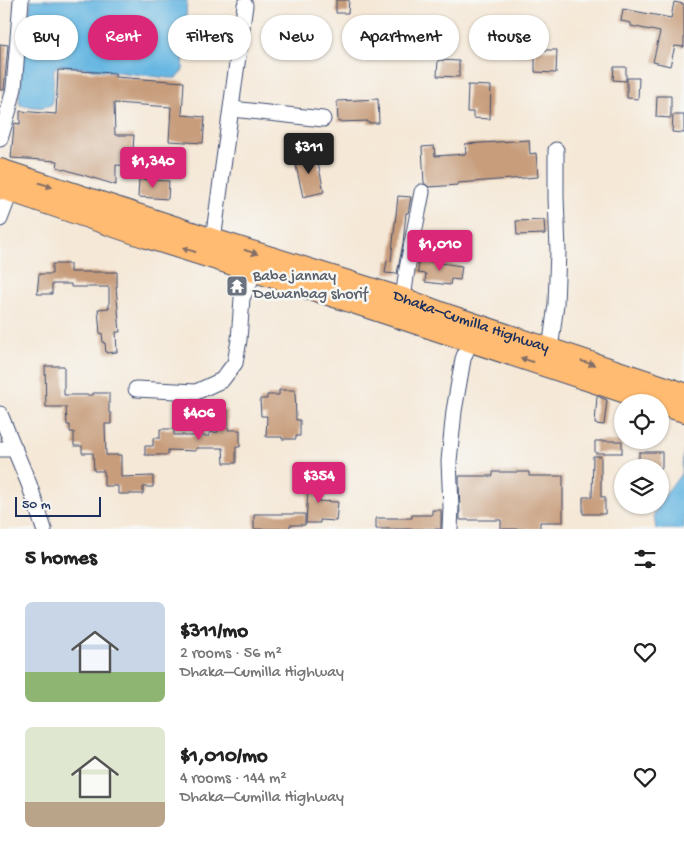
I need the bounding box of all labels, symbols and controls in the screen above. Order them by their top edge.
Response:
chip: Buy [15,15,78,60]
chip: Rent [88,15,158,60]
chip: Filters [168,15,251,60]
chip: New [261,15,332,60]
chip: Apartment [342,15,459,60]
chip: House [469,15,549,60]
pin: $311 [279,132,339,175]
text: $311 [295,139,323,158]
pin: $1,340 [112,146,194,189]
text: $1,340 [131,153,175,172]
one-way arrow [39,182,54,189]
pin: $1,010 [399,230,481,272]
text: $1,010 [418,236,462,255]
one-way arrow [181,246,196,254]
one-way arrow [243,249,258,257]
place label: Babe jannay Dewanbag shorif [252,268,369,305]
temple icon: Babe jannay Dewanbag shorif [225,274,249,298]
street label: Dhaka–Cumilla Highway [390,287,552,358]
one-way arrow [519,355,534,363]
one-way arrow [581,359,596,367]
map controls [614,394,669,514]
button: locate [614,394,669,449]
pin: $406 [169,398,229,441]
text: $406 [183,405,215,424]
button: layers [614,459,669,514]
pin: $354 [289,462,349,504]
text: $354 [303,468,335,487]
scale bar [15,494,101,517]
text: 50 m [22,497,51,514]
icon: filters [631,545,659,573]
text: 5 homes [25,547,97,572]
text: $311/mo [180,620,248,645]
icon: home [65,622,125,682]
icon: heart [631,638,659,666]
text: 2 rooms · 56 m² [180,645,282,664]
text: Dhaka–Cumilla Highway [180,664,344,683]
text: $1,010/mo [180,745,268,770]
icon: home [65,747,125,807]
icon: heart [631,763,659,791]
text: 4 rooms · 144 m² [180,770,287,789]
text: Dhaka–Cumilla Highway [180,789,344,808]

